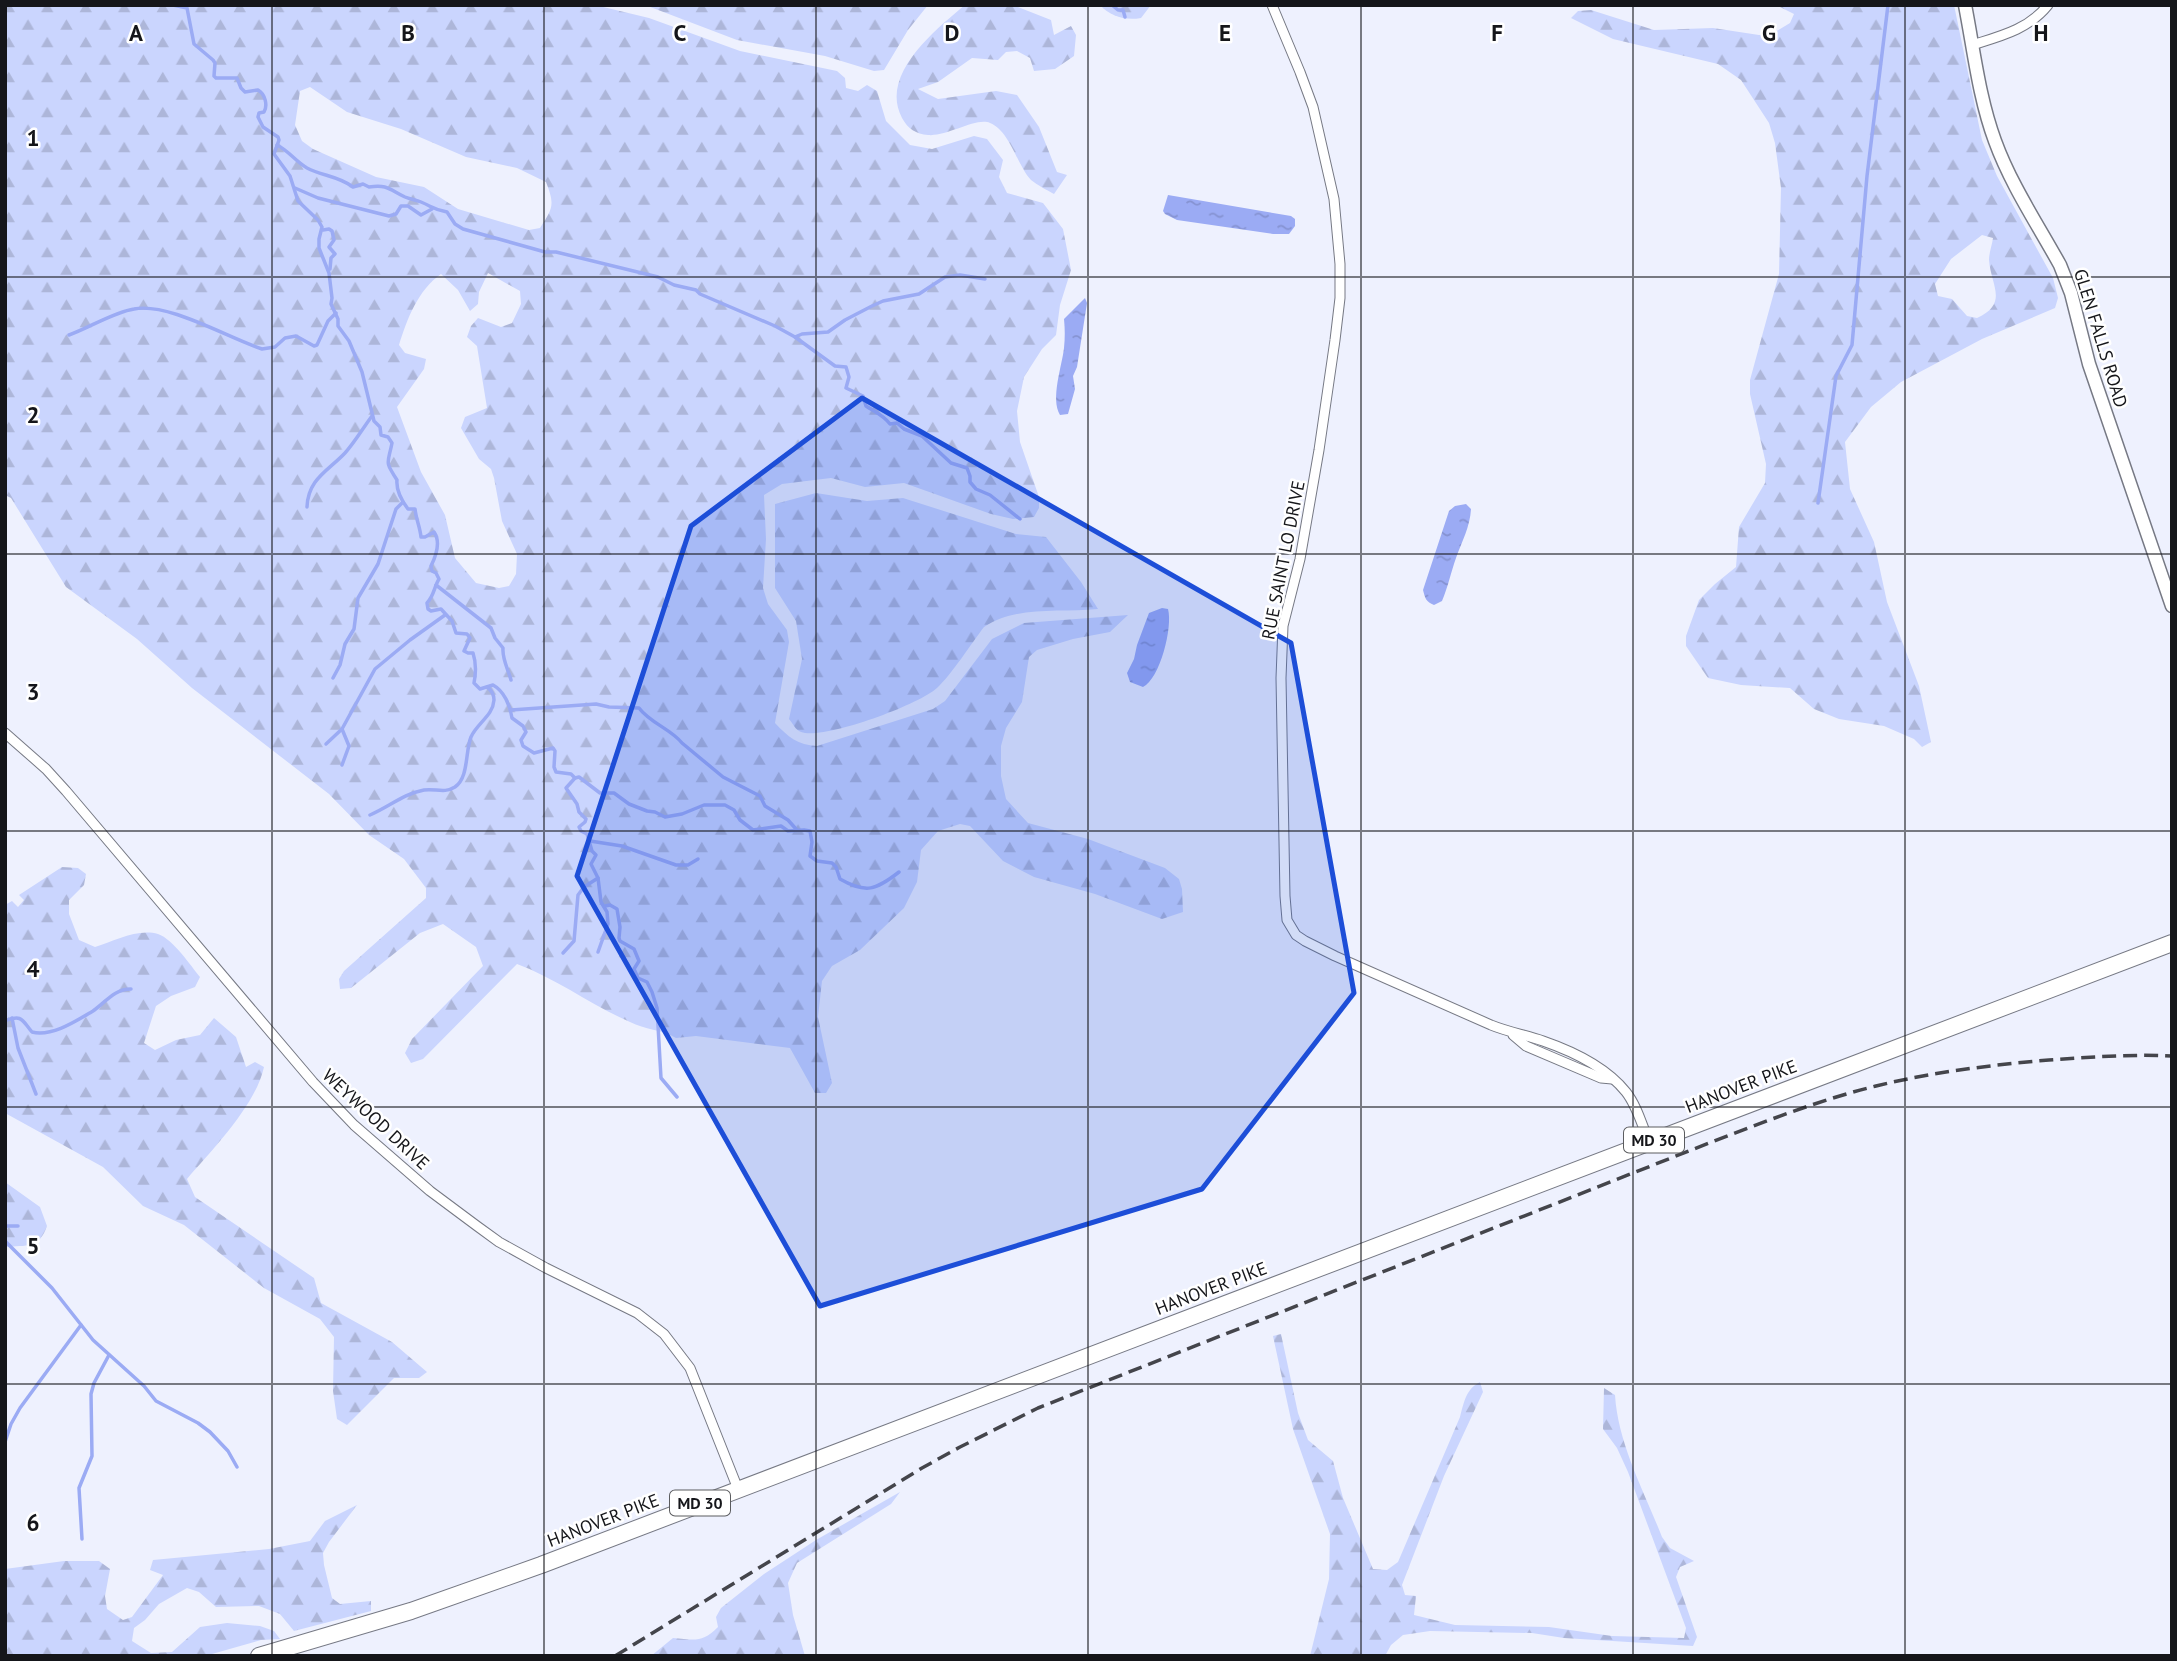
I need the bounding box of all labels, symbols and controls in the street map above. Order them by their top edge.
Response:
text: A [129,18,143,47]
text: B [401,18,415,47]
text: C [674,18,687,47]
text: D [945,18,959,47]
text: E [1219,18,1231,47]
text: F [1491,18,1503,47]
text: G [1762,18,1776,47]
text: H [2034,18,2048,47]
text: 1 [26,123,40,152]
street label: GLEN FALLS ROAD [2069,266,2133,410]
text: 2 [26,400,40,429]
street label: RUE SAINT LO DRIVE [1256,479,1310,641]
text: 3 [26,677,40,706]
text: 4 [26,954,40,983]
street label: HANOVER PIKE [1682,1054,1800,1118]
street label: WEYWOOD DRIVE [318,1064,434,1174]
road number: MD 30 [1624,1128,1684,1152]
text: 5 [26,1231,40,1260]
street label: HANOVER PIKE [1152,1256,1270,1320]
street label: HANOVER PIKE [544,1488,662,1552]
road number: MD 30 [670,1490,730,1516]
text: 6 [26,1508,40,1537]

